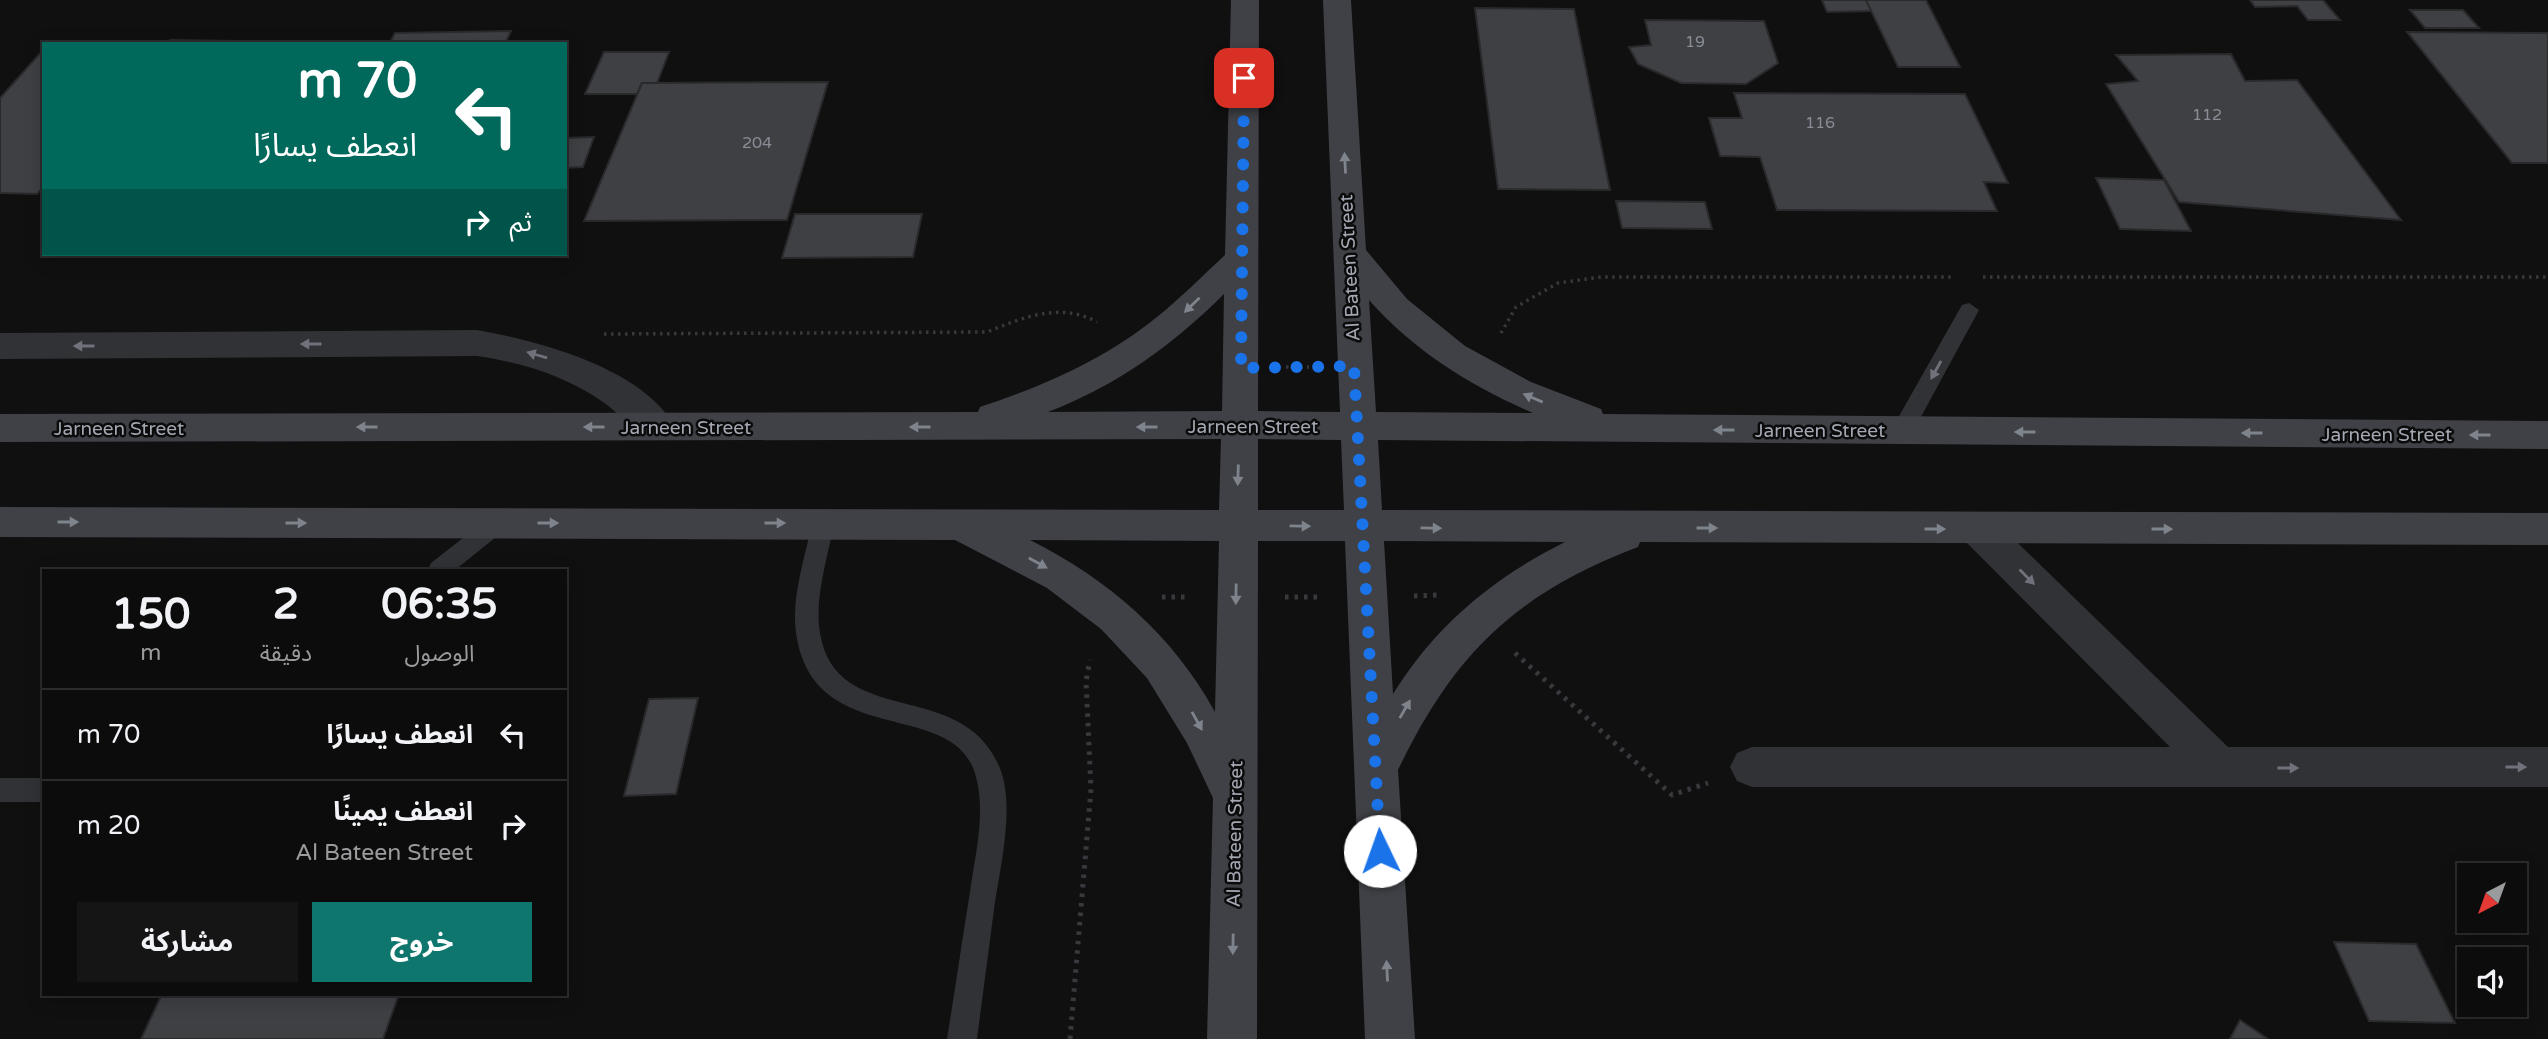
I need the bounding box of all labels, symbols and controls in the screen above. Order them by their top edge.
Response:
house number: 19 [1685,32,1705,52]
pin [1214,48,1274,108]
text: 70 m [298,52,417,111]
icon: arrive [1225,59,1263,97]
icon: left [441,70,532,161]
house number: 112 [2192,105,2222,125]
house number: 116 [1805,113,1835,133]
text: انعطف يسارًا [253,127,417,165]
house number: 204 [742,133,772,153]
one-way arrow [1339,152,1350,174]
street label: Al Bateen Street [1335,194,1365,342]
icon: right [458,203,496,241]
text: ثم [510,207,532,238]
one-way arrow [1184,296,1201,312]
one-way arrow [300,338,322,350]
one-way arrow [72,340,94,352]
one-way arrow [526,349,548,360]
one-way arrow [1930,360,1942,379]
one-way arrow [1523,392,1543,404]
street label: Jarneen Street [1188,416,1318,438]
street label: Jarneen Street [621,417,751,439]
street label: Jarneen Street [54,418,184,440]
street label: Jarneen Street [1755,420,1885,442]
one-way arrow [355,421,377,433]
one-way arrow [583,421,605,433]
one-way arrow [908,421,930,433]
one-way arrow [1136,421,1158,433]
one-way arrow [1713,424,1735,436]
street label: Jarneen Street [2322,424,2452,446]
one-way arrow [2014,426,2036,438]
one-way arrow [2241,427,2263,439]
one-way arrow [2469,429,2491,441]
one-way arrow [1233,465,1244,487]
one-way arrow [57,516,79,528]
one-way arrow [285,517,307,528]
one-way arrow [537,517,559,529]
one-way arrow [764,517,786,529]
one-way arrow [1289,520,1311,532]
one-way arrow [1420,522,1442,533]
one-way arrow [1697,522,1719,534]
one-way arrow [1924,523,1946,534]
one-way arrow [2152,523,2174,535]
one-way arrow [1029,556,1049,568]
one-way arrow [2018,568,2035,584]
text: 2 [273,579,299,630]
text: 06:35 [381,579,498,630]
one-way arrow [1230,583,1242,605]
text: 150 [111,589,190,640]
text: m [140,639,161,667]
text: دقيقة [260,640,312,668]
text: الوصول [405,640,474,668]
one-way arrow [1399,700,1411,719]
one-way arrow [1191,711,1203,731]
icon: left [494,716,532,754]
text: 70 m [77,719,140,750]
text: انعطف يسارًا [327,719,473,750]
street label: Al Bateen Street [1223,760,1247,908]
one-way arrow [2505,761,2527,773]
one-way arrow [2278,762,2300,774]
text: انعطف يمينًا [333,796,473,827]
icon: right [494,807,532,845]
text: 20 m [77,810,140,841]
position arrow [1343,814,1417,888]
text: Al Bateen Street [295,839,473,867]
north arrow [2457,863,2527,933]
map controls [2457,863,2527,1017]
button: مشاركة [77,902,298,982]
button: خروج [312,902,532,982]
one-way arrow [1227,933,1239,955]
button: sound [2457,947,2527,1017]
one-way arrow [1381,960,1392,982]

